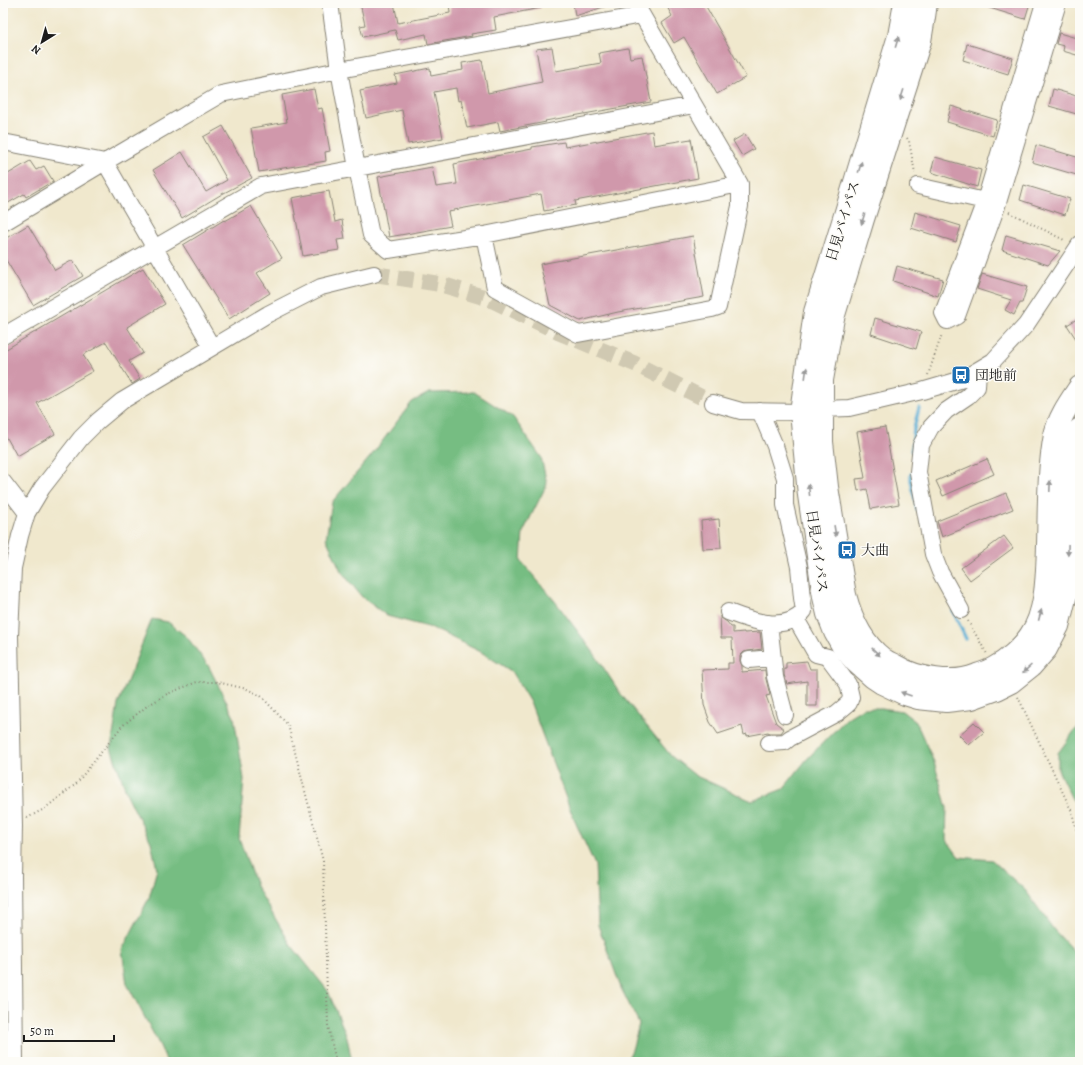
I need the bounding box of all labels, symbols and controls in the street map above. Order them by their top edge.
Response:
north arrow [22,22,62,62]
one-way arrow [894,36,900,48]
text: N [29,41,44,58]
one-way arrow [899,89,905,101]
one-way arrow [857,160,863,172]
street label: 日見バイパス [822,178,864,264]
one-way arrow [860,213,866,225]
bus stop icon: 団地前 [950,364,972,386]
place label: 団地前 [975,366,1017,385]
one-way arrow [803,367,809,379]
one-way arrow [1047,479,1053,492]
one-way arrow [805,484,812,496]
street label: 日見バイパス [802,508,832,594]
one-way arrow [832,525,838,538]
bus stop icon: 大曲 [836,539,858,561]
place label: 大曲 [861,541,889,560]
one-way arrow [1065,544,1071,557]
one-way arrow [1037,608,1043,620]
one-way arrow [871,647,881,657]
one-way arrow [1022,664,1032,674]
one-way arrow [900,691,912,697]
scale bar [24,1017,114,1043]
text: 50 m [30,1023,54,1039]

